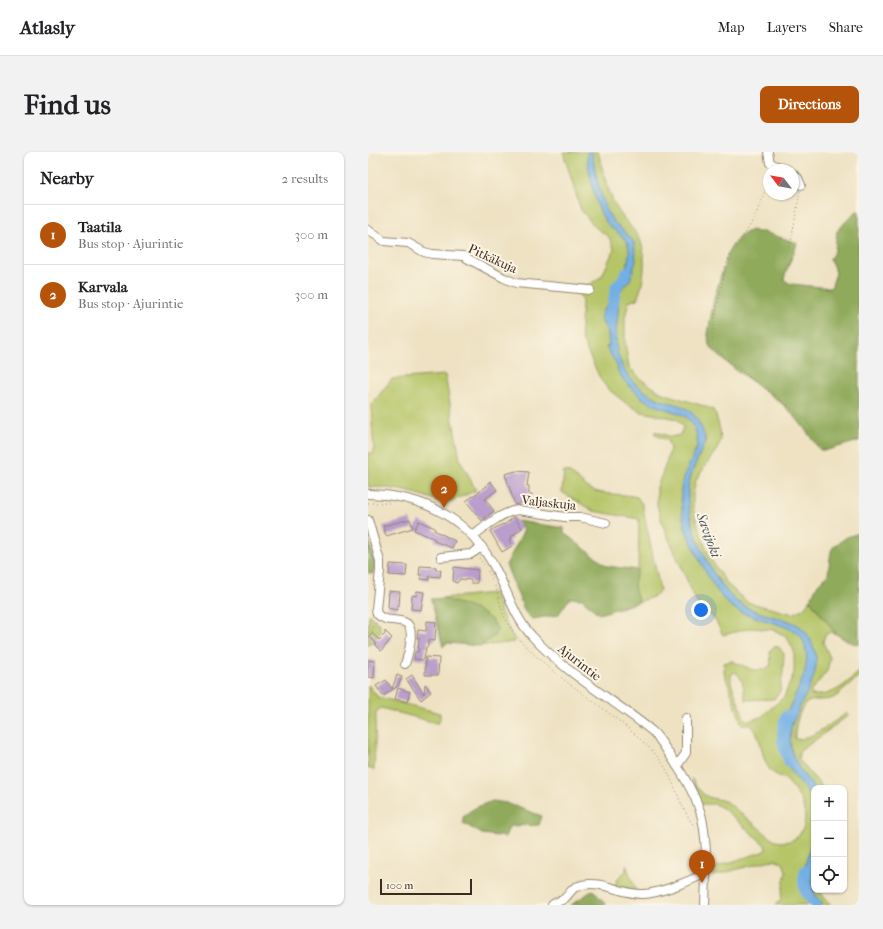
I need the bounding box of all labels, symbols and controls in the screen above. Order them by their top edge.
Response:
text: Atlasly [20,17,75,39]
text: Map [718,19,745,36]
text: Layers [767,19,807,36]
text: Share [829,19,863,36]
button: Directions [760,86,859,123]
text: Find us [24,88,111,121]
north arrow [763,164,799,200]
text: Nearby [40,168,94,188]
text: 2 results [282,171,328,186]
text: Taatila [78,218,122,236]
text: 1 [51,227,55,242]
text: 300 m [295,227,328,242]
text: Bus stop · Ajurintie [78,236,183,251]
street label: Pitkäkuja [466,241,521,277]
text: Karvala [78,278,128,296]
text: 2 [50,287,56,302]
text: 300 m [295,287,328,302]
text: Bus stop · Ajurintie [78,296,183,311]
pin: 2 [431,475,457,508]
street label: Valjaskuja [520,492,578,513]
water label: Savijoki [692,509,725,561]
your location [691,600,711,620]
street label: Ajurintie [554,640,605,684]
map controls [811,785,847,893]
button: + [811,785,847,821]
button: − [811,821,847,857]
pin: 1 [689,850,715,883]
button: locate [811,857,847,893]
scale bar [380,877,472,896]
text: 100 m [386,879,414,892]

